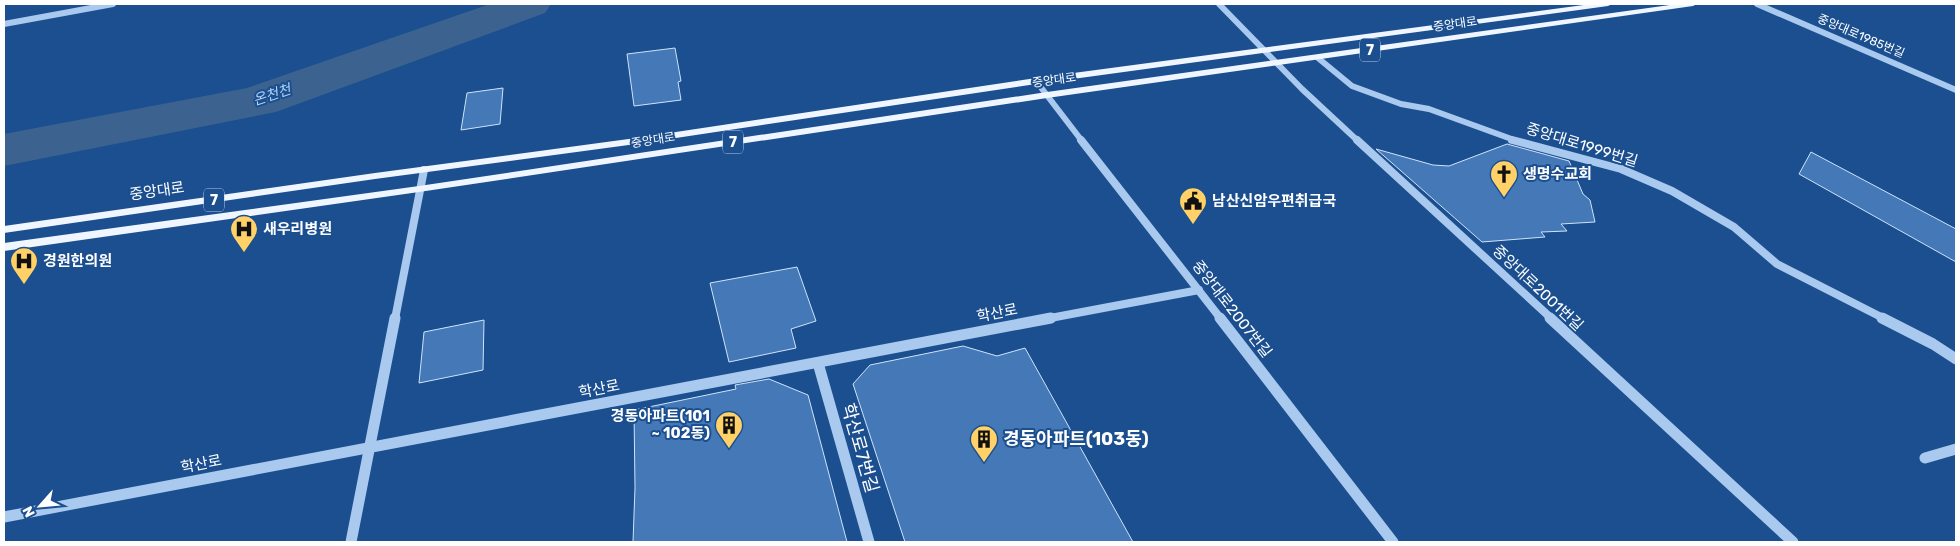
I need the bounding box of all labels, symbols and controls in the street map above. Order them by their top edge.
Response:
street label: 중앙대로1985번길 [1815,11,1907,61]
street label: 중앙대로 [1432,14,1478,34]
road number: 7 [1360,38,1380,62]
street label: 중앙대로 [1031,70,1077,90]
water label: 온천천 [251,81,294,109]
street label: 중앙대로1999번길 [1524,119,1640,171]
street label: 중앙대로 [630,130,676,150]
road number: 7 [723,130,743,154]
church icon: 생명수교회 [1489,159,1519,198]
place label: 생명수교회 [1523,165,1592,183]
street label: 중앙대로 [128,178,186,204]
public building icon: 남산신암우편취급국 [1178,186,1208,225]
road number: 7 [204,188,224,212]
place label: 남산신암우편취급국 [1212,192,1336,210]
hospital icon: 새우리병원 [229,214,259,253]
place label: 새우리병원 [263,220,332,238]
street label: 중앙대로2001번길 [1489,241,1587,335]
hospital icon: 경원한의원 [9,246,39,285]
place label: 경원한의원 [43,252,112,270]
street label: 중앙대로2007번길 [1188,257,1276,361]
street label: 학산로 [975,300,1019,326]
street label: 학산로 [577,376,621,402]
street label: 학산로7번길 [837,401,883,495]
place label: 경동아파트(101 ~ 102동) [611,407,710,442]
building icon: 경동아파트(101 ~ 102동) [714,410,744,449]
building icon: 경동아파트(103동) [969,424,999,463]
place label: 경동아파트(103동) [1003,428,1149,450]
street label: 학산로 [179,451,223,477]
north arrow [15,481,65,531]
text: N [19,503,39,520]

